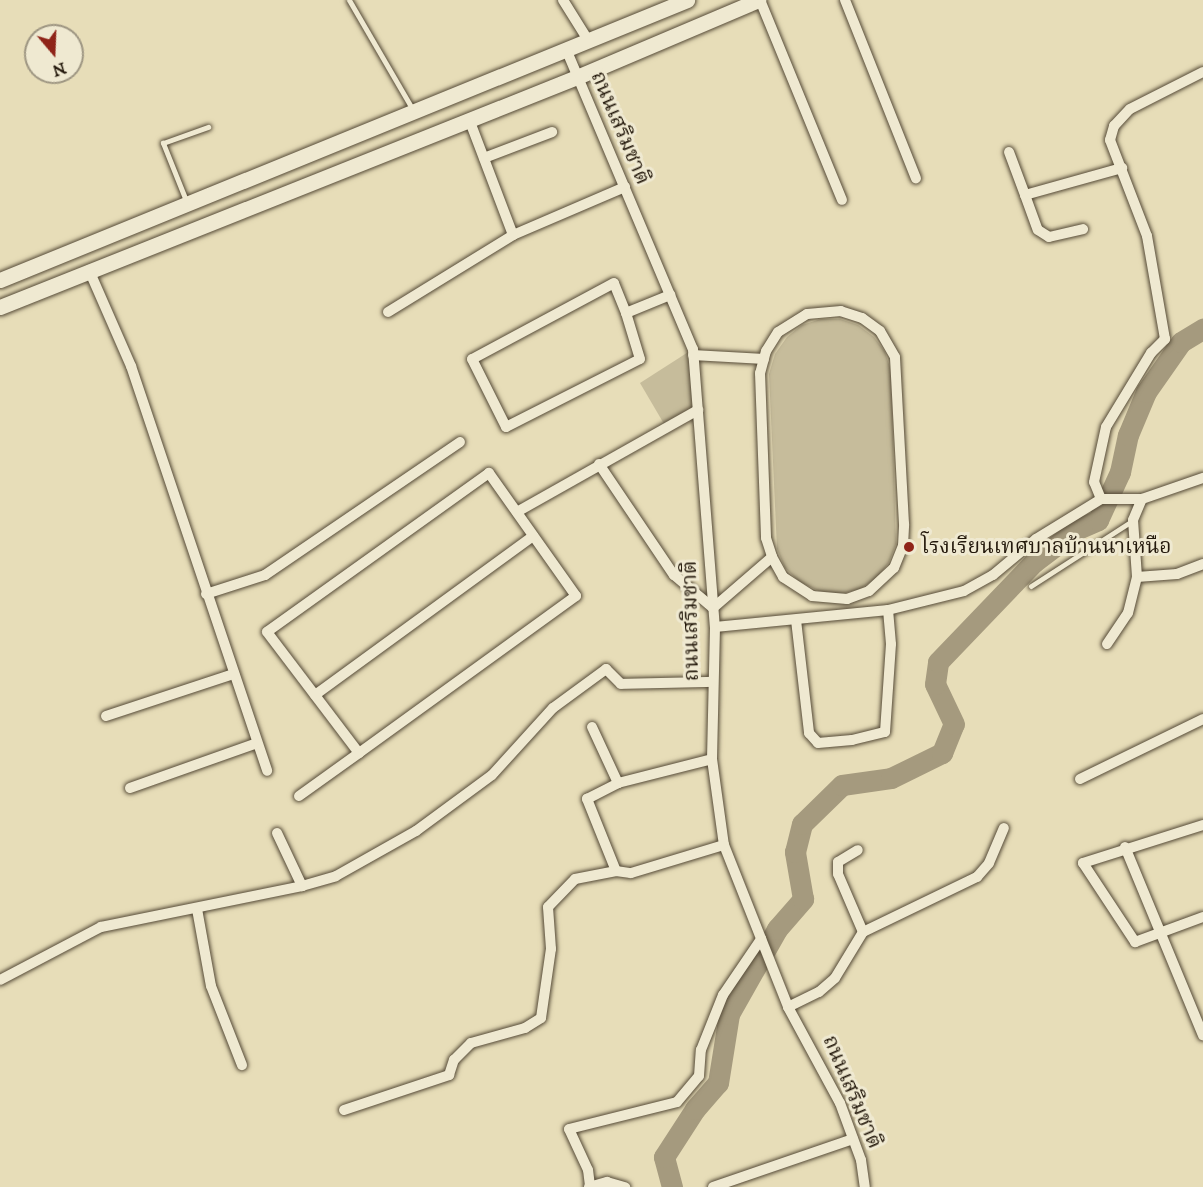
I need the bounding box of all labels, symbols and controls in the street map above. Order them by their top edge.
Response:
north arrow [24,24,84,84]
text: N [50,58,69,81]
street label: ถนนเสริมชาติ [585,68,655,188]
place label: โรงเรียนเทศบาลบ้านนาเหนือ [921,534,1171,560]
marker: โรงเรียนเทศบาลบ้านนาเหนือ [902,540,916,554]
street label: ถนนเสริมชาติ [677,560,705,682]
street label: ถนนเสริมชาติ [817,1032,887,1152]

